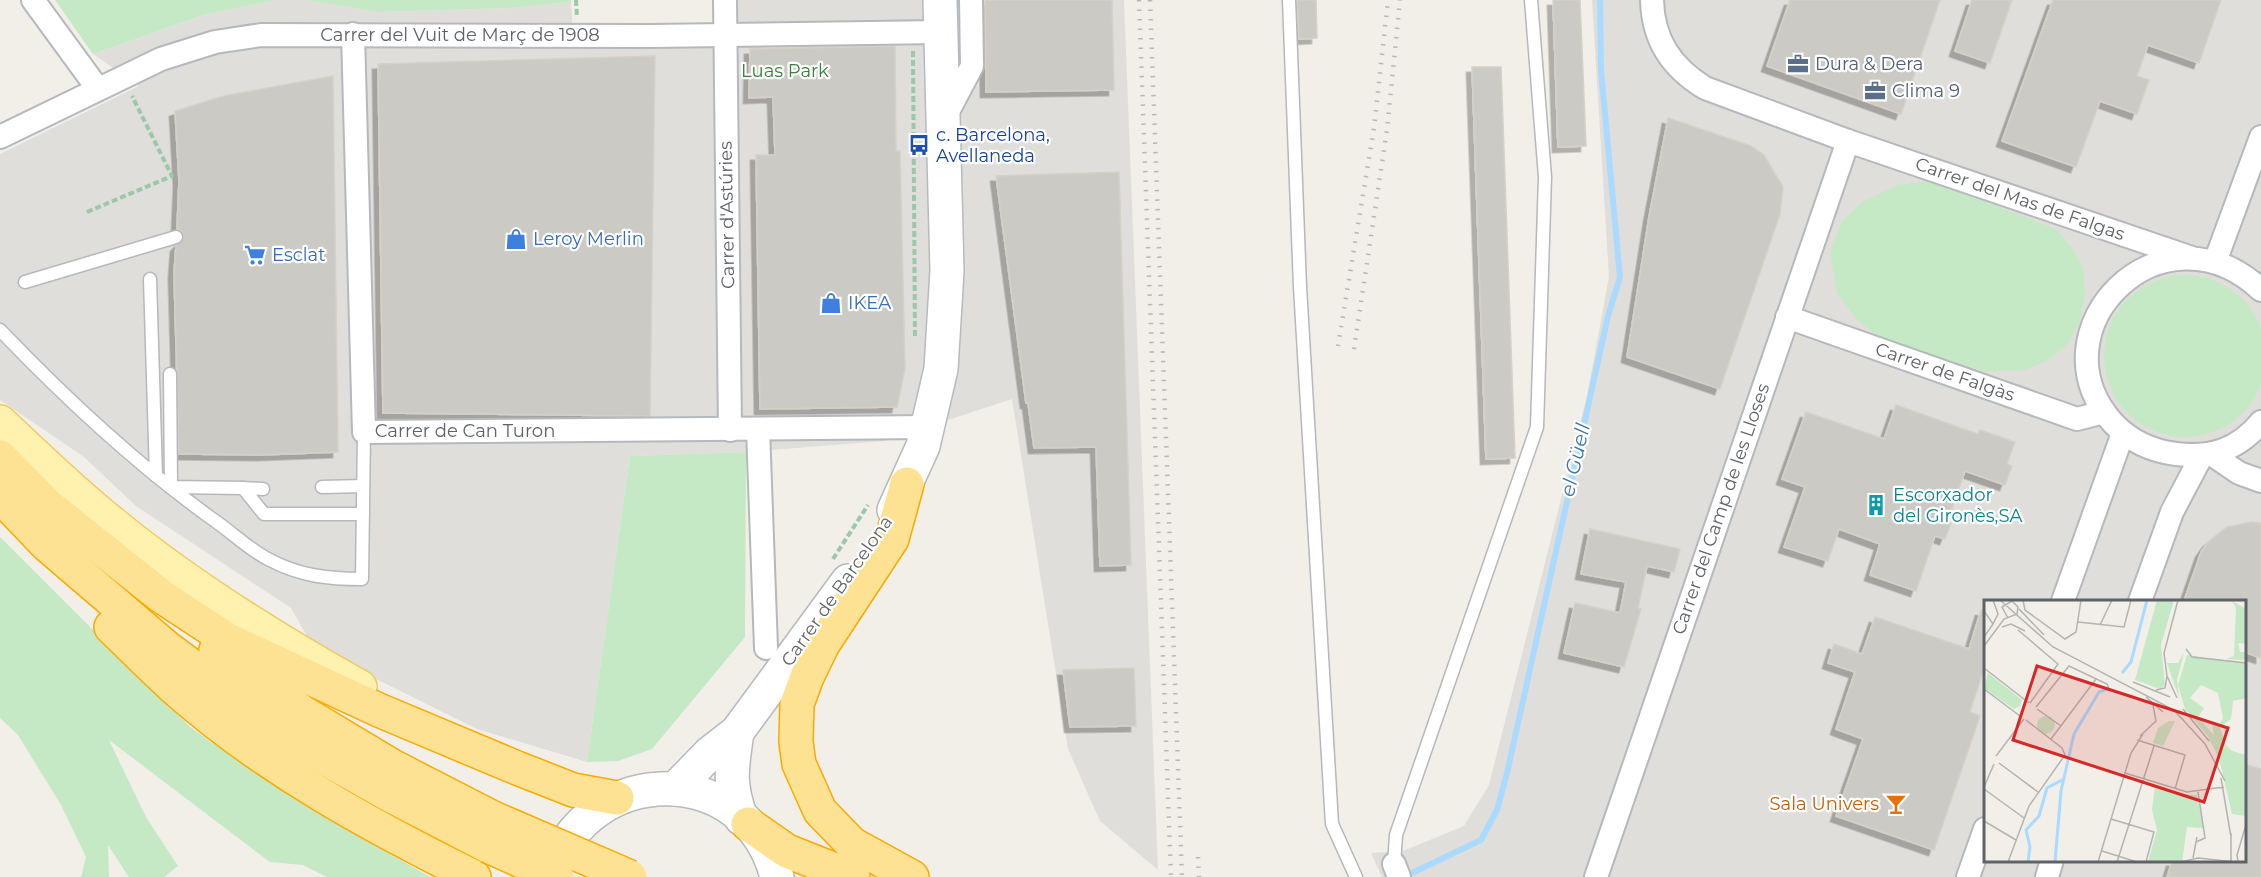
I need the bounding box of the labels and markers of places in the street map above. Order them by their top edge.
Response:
office icon: Dura & Dera [1786,52,1810,76]
place label: Dura & Dera [1815,53,1923,75]
office icon: Clima 9 [1863,79,1887,103]
place label: Clima 9 [1892,80,1960,102]
place label: c. Barcelona, Avellaneda [936,124,1050,167]
bus stop icon: c. Barcelona, Avellaneda [907,133,931,157]
shop icon: Leroy Merlin [504,227,528,251]
place label: Leroy Merlin [533,228,644,250]
supermarket icon: Esclat [243,243,267,267]
place label: Esclat [272,244,325,266]
shop icon: IKEA [819,291,843,315]
place label: IKEA [848,292,891,314]
place label: Escorxador del Gironès,SA [1893,484,2023,527]
building icon: Escorxador del Gironès,SA [1864,493,1888,517]
bar icon: Sala Univers [1884,792,1908,816]
place label: Sala Univers [1770,793,1879,815]

